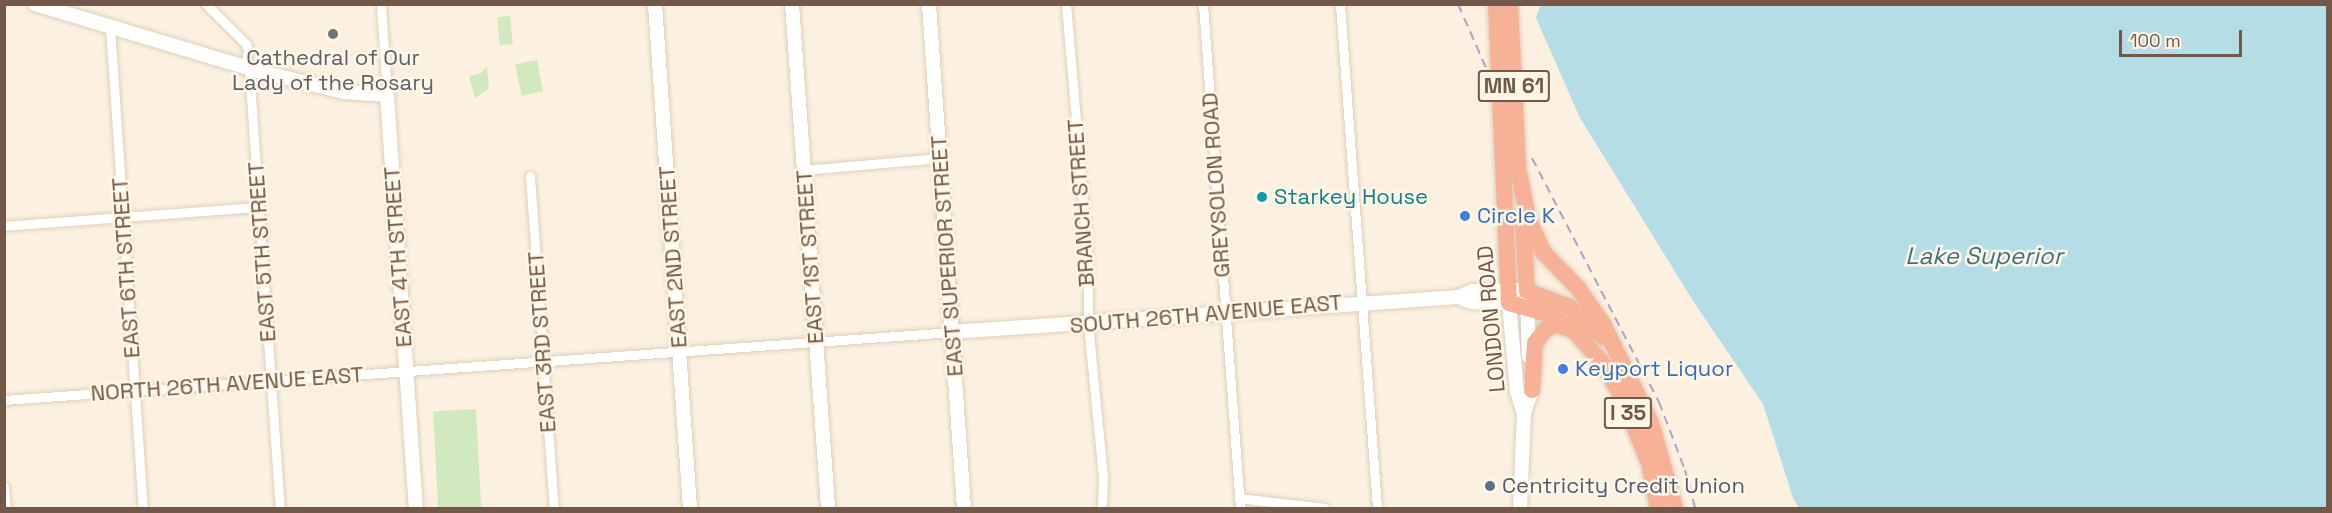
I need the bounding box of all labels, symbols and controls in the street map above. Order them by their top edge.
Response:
scale bar [2122,18,2245,56]
marker: Cathedral of Our Lady of the Rosary [326,27,340,41]
text: 100 m [2130,29,2181,52]
place label: Cathedral of Our Lady of the Rosary [232,44,434,96]
road number: MN 61 [1476,68,1552,104]
street label: GREYSOLON ROAD [1196,92,1236,278]
street label: BRANCH STREET [1062,118,1100,288]
street label: EAST SUPERIOR STREET [925,134,969,378]
street label: EAST 5TH STREET [243,161,281,343]
street label: EAST 4TH STREET [378,165,418,349]
street label: EAST 2ND STREET [653,165,693,349]
street label: EAST 1ST STREET [791,169,829,345]
street label: EAST 6TH STREET [107,177,145,359]
place label: Starkey House [1274,184,1428,210]
marker: Starkey House [1255,190,1269,204]
place label: Circle K [1477,203,1555,229]
marker: Circle K [1458,209,1472,223]
water label: Lake Superior [1905,242,2063,270]
street label: LONDON ROAD [1471,244,1511,394]
street label: EAST 3RD STREET [522,250,562,434]
street label: SOUTH 26TH AVENUE EAST [1069,289,1343,339]
place label: Keyport Liquor [1575,356,1733,382]
street label: NORTH 26TH AVENUE EAST [90,361,364,407]
marker: Keyport Liquor [1556,362,1570,376]
road number: I 35 [1602,395,1654,431]
place label: Centricity Credit Union [1502,473,1745,499]
marker: Centricity Credit Union [1483,479,1497,493]

